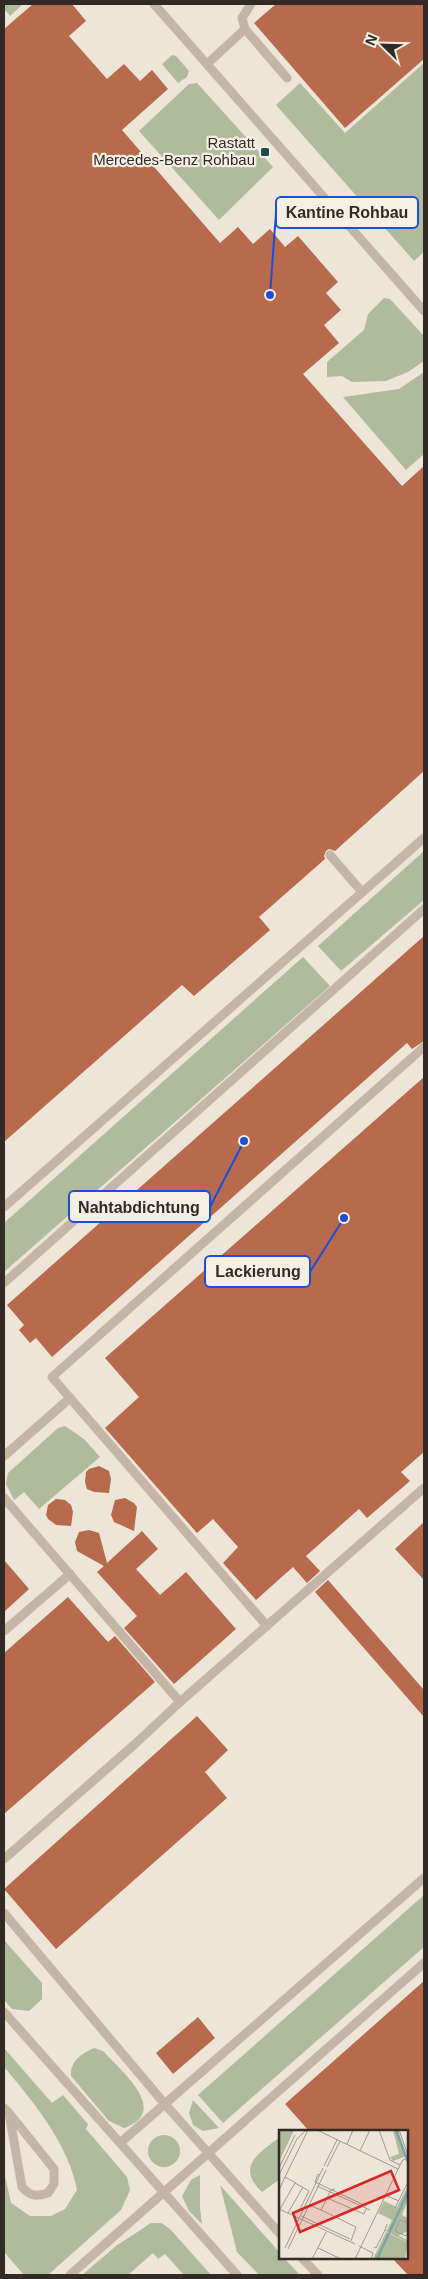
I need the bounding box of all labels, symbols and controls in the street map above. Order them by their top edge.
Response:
north arrow [358,20,408,70]
text: N [362,32,380,48]
place label: Rastatt Mercedes-Benz Rohbau [93,134,256,168]
marker: Rastatt Mercedes-Benz Rohbau [259,146,271,158]
callout: Kantine Rohbau [276,197,418,228]
text: Kantine Rohbau [286,204,408,221]
callout: Nahtabdichtung [69,1191,210,1222]
text: Nahtabdichtung [78,1199,200,1216]
callout: Lackierung [205,1256,310,1287]
text: Lackierung [215,1263,301,1280]
inset map [279,2130,408,2259]

